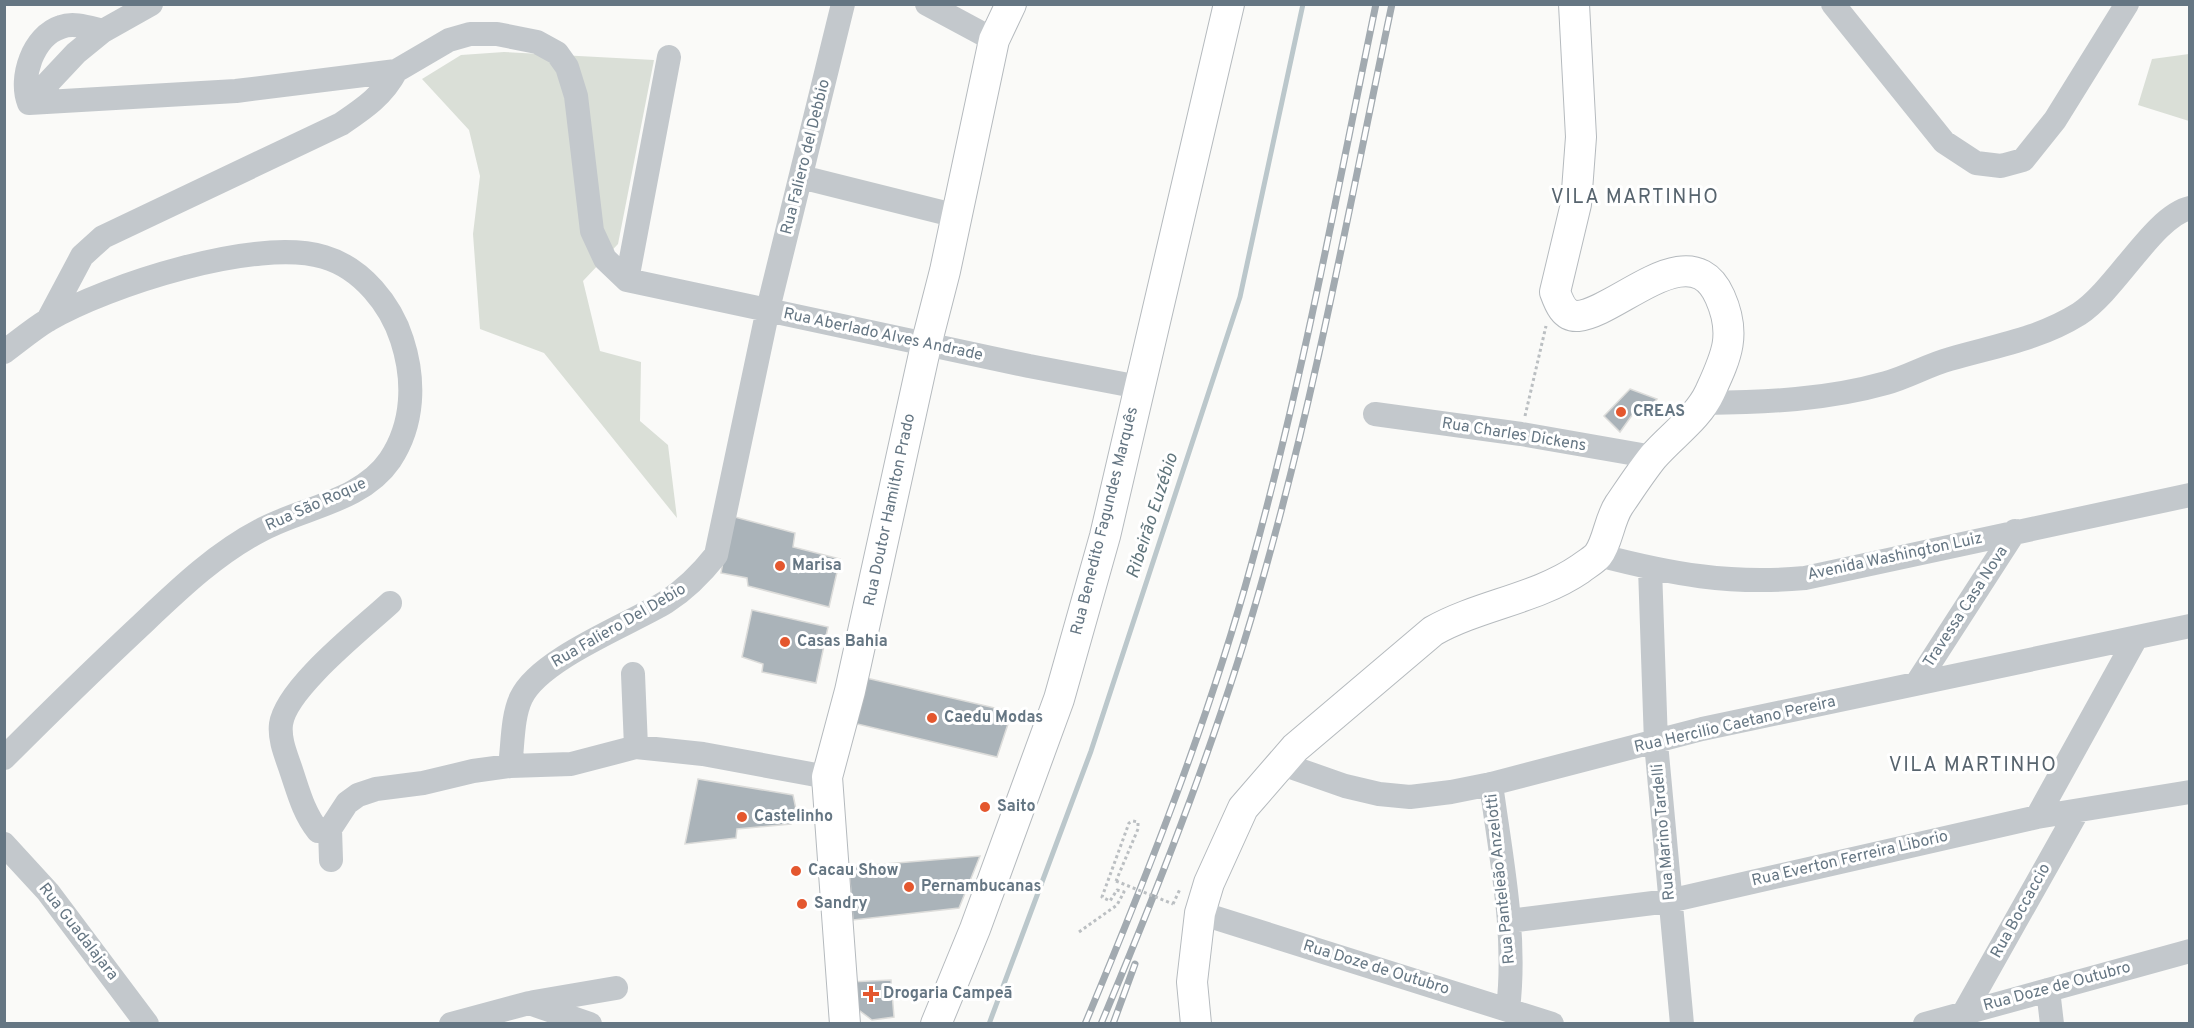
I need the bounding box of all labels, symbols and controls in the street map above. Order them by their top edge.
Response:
street label: Rua Faliero del Debbio [777,77,835,237]
district label: VILA MARTINHO [1551,185,1719,211]
street label: Rua Aberlado Alves Andrade [781,304,985,366]
place label: CREAS [1633,402,1685,422]
street label: Rua Benedito Fagundes Marquês [1067,405,1143,637]
marker: CREAS [1614,405,1628,419]
street label: Rua Doutor Hamilton Prado [860,412,920,608]
street label: Rua Charles Dickens [1440,414,1588,456]
water label: Ribeirão Euzébio [1122,450,1184,582]
street label: Rua São Roque [262,474,370,536]
street label: Avenida Washington Luiz [1805,529,1985,585]
street label: Travessa Casa Nova [1919,543,2013,671]
place label: Marisa [792,556,842,576]
marker: Marisa [773,559,787,573]
street label: Rua Faliero Del Debio [548,579,690,673]
place label: Casas Bahia [797,632,888,652]
marker: Casas Bahia [778,635,792,649]
street label: Rua Hercilio Caetano Pereira [1632,692,1838,758]
place label: Caedu Modas [944,708,1043,728]
marker: Caedu Modas [925,711,939,725]
district label: VILA MARTINHO [1889,753,2057,779]
street label: Rua Marino Tardelli [1648,763,1680,901]
street label: Rua Panteleão Anzelotti [1482,793,1520,965]
place label: Saito [997,797,1036,817]
marker: Saito [978,800,992,814]
place label: Castelinho [754,807,833,827]
marker: Castelinho [735,810,749,824]
street label: Rua Everton Ferreira Liborio [1750,827,1950,891]
street label: Rua Boccaccio [1987,860,2055,962]
place label: Cacau Show [808,861,898,881]
marker: Cacau Show [789,864,803,878]
place label: Pernambucanas [921,877,1041,897]
street label: Rua Guadalajara [34,879,122,985]
marker: Pernambucanas [902,880,916,894]
place label: Sandry [814,894,868,914]
marker: Sandry [795,897,809,911]
street label: Rua Doze de Outubro [1300,936,1452,1000]
street label: Rua Doze de Outubro [1981,958,2133,1016]
place label: Drogaria Campeã [883,984,1013,1004]
marker: Drogaria Campeã [864,987,878,1001]

